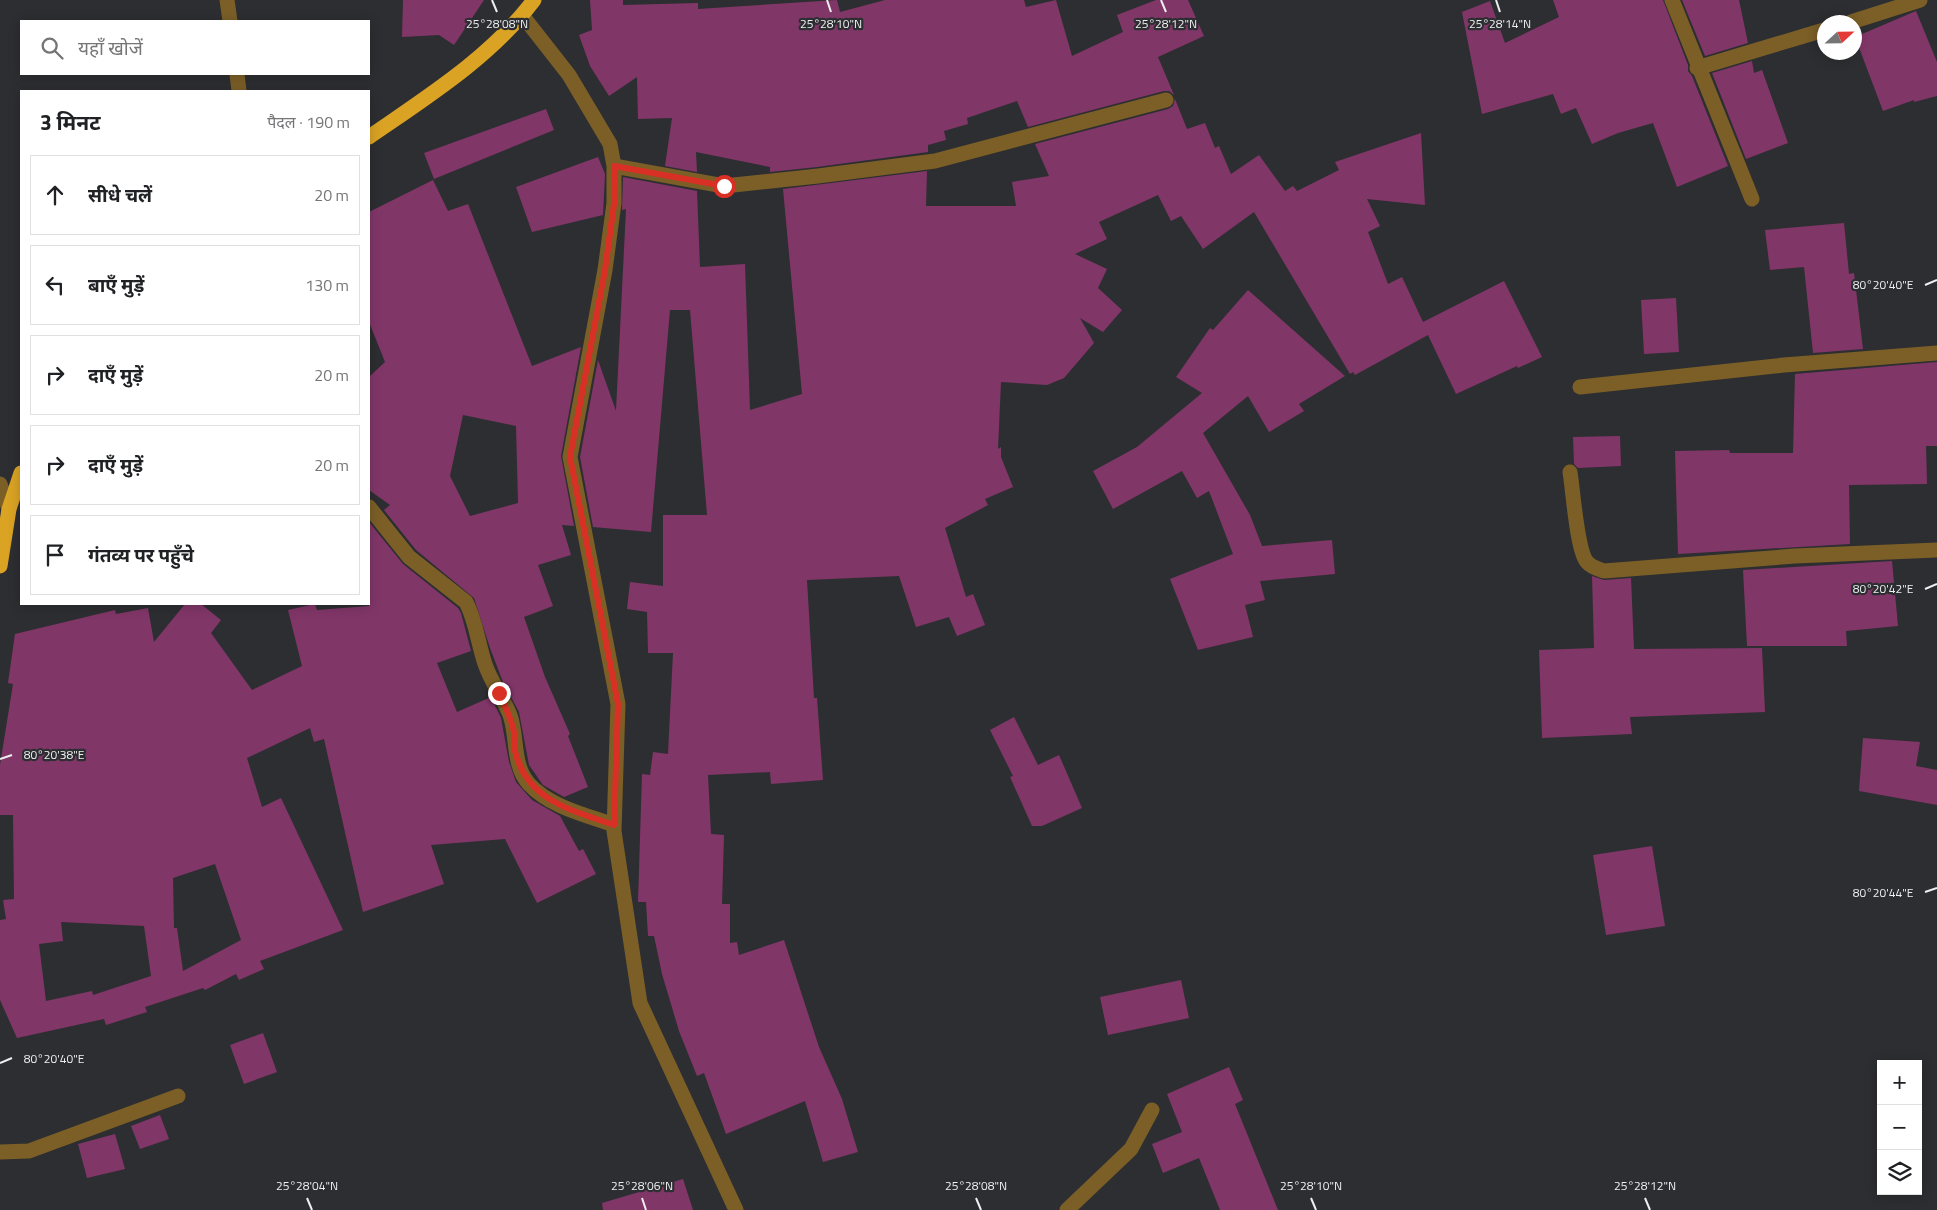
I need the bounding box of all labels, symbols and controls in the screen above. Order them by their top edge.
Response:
text: 25°28'08"N [466,14,528,33]
text: 25°28'10"N [800,14,862,33]
text: 25°28'12"N [1135,14,1197,33]
text: 25°28'14"N [1469,14,1531,33]
north arrow [1817,15,1862,60]
search box [20,20,370,75]
text: यहाँ खोजें [78,33,143,62]
icon: search [38,34,66,62]
text: 3 मिनट [40,106,100,138]
text: पैदल · 190 m [267,110,350,134]
route start [713,175,736,198]
text: सीधे चलें [88,180,152,209]
icon: ahead [41,181,69,209]
text: 20 m [314,183,349,207]
text: बाएँ मुड़ें [88,270,144,299]
icon: left [41,271,69,299]
text: 130 m [305,273,349,297]
text: 80°20'40"E [1853,275,1914,294]
text: दाएँ मुड़ें [88,360,143,389]
icon: right [41,361,69,389]
text: 20 m [314,363,349,387]
text: दाएँ मुड़ें [88,450,143,479]
icon: right [41,451,69,479]
text: 20 m [314,453,349,477]
text: गंतव्य पर पहुँचे [88,540,194,569]
icon: arrive [41,541,69,569]
text: 80°20'42"E [1853,579,1914,598]
route end [488,682,511,705]
text: 80°20'38"E [24,745,85,764]
text: 80°20'44"E [1853,883,1914,902]
text: 80°20'40"E [24,1049,85,1068]
map controls [1877,1060,1922,1195]
button: + [1877,1060,1922,1105]
button: − [1877,1105,1922,1150]
button: layers [1877,1150,1922,1195]
text: 25°28'04"N [276,1176,338,1195]
text: 25°28'06"N [611,1176,673,1195]
text: 25°28'08"N [945,1176,1007,1195]
text: 25°28'10"N [1280,1176,1342,1195]
text: 25°28'12"N [1614,1176,1676,1195]

